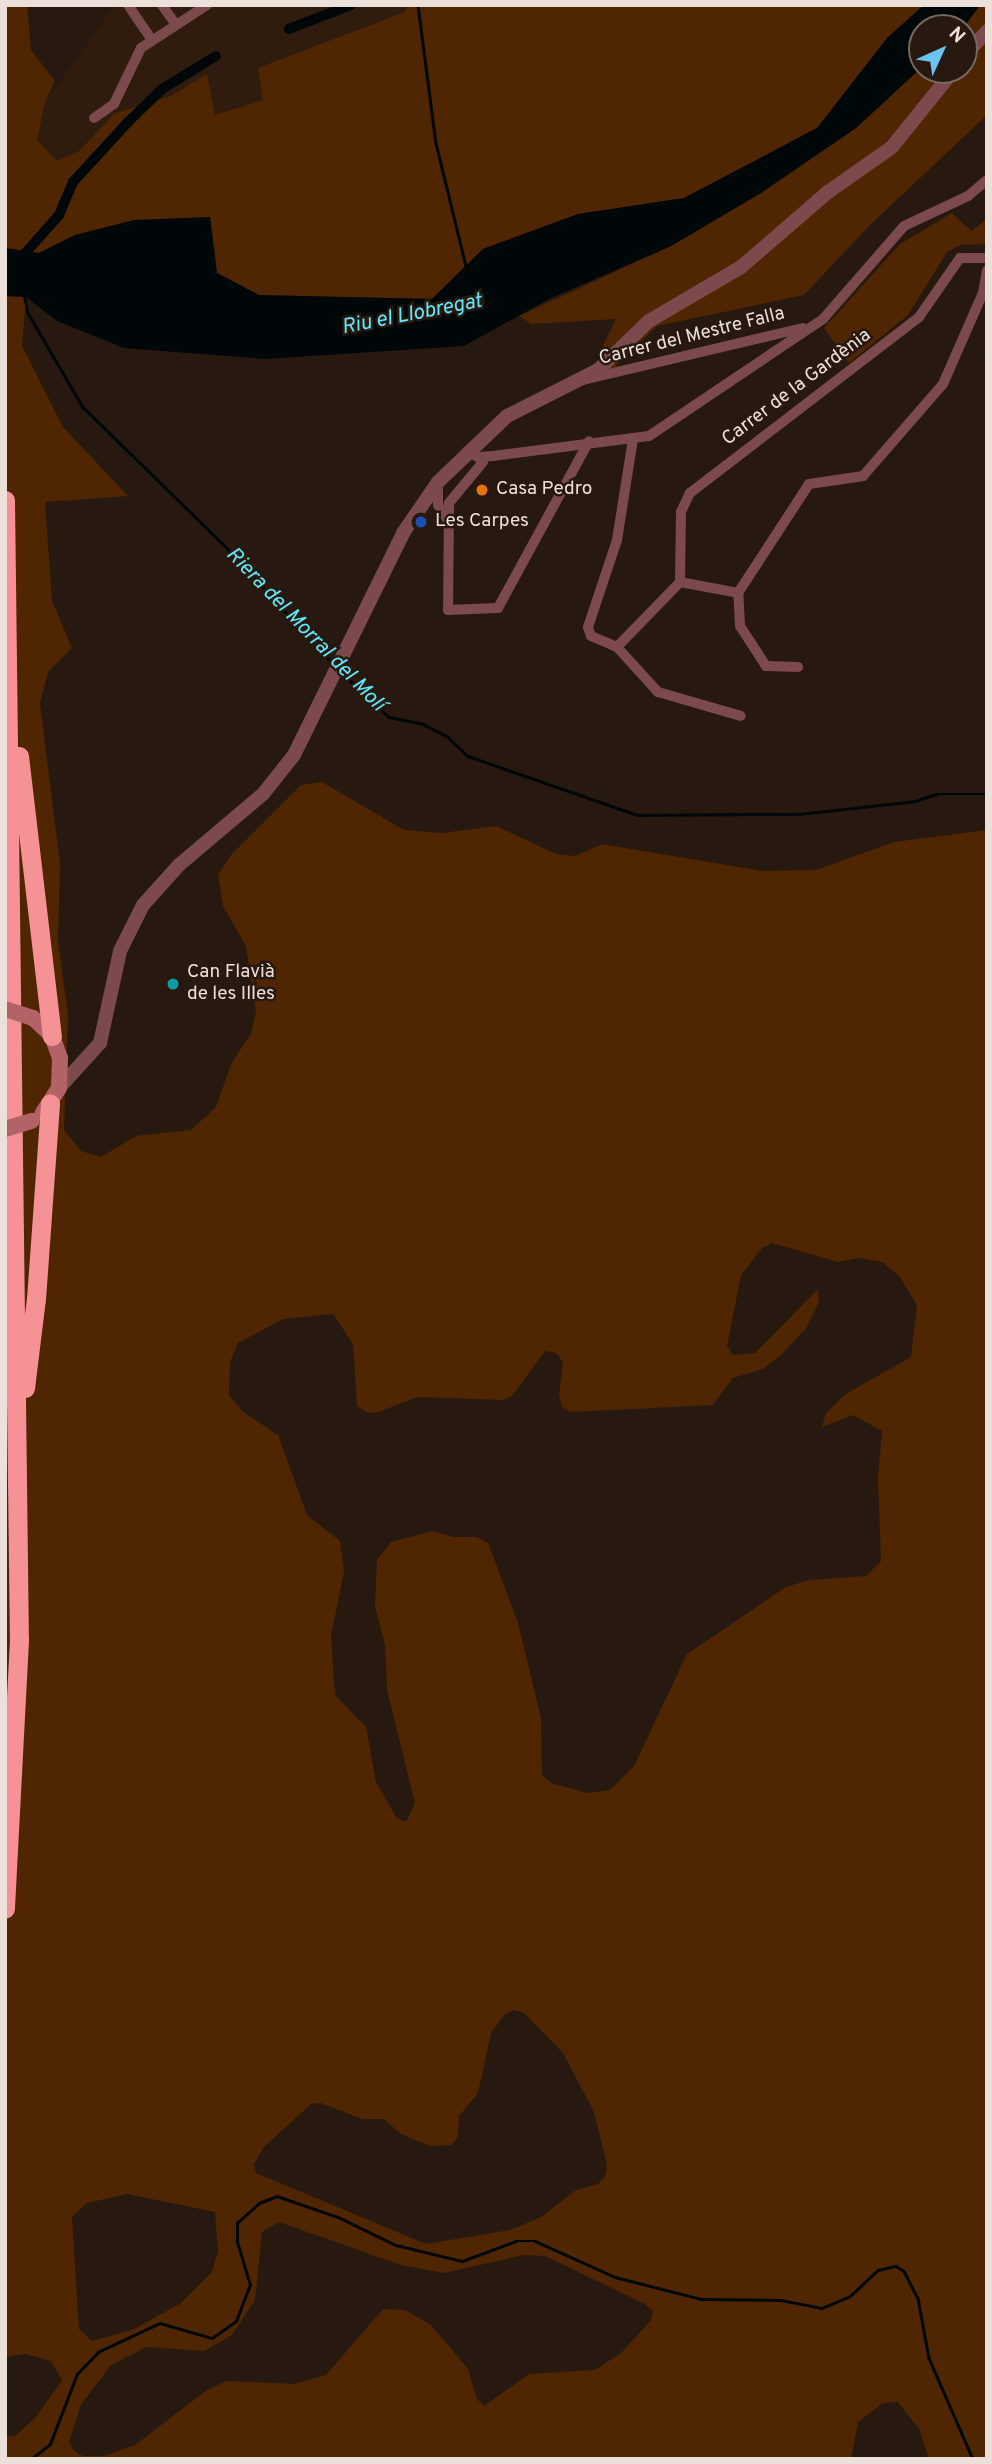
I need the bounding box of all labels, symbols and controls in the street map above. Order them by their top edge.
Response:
north arrow [908,14,978,84]
text: N [943,22,970,49]
water label: Riu el Llobregat [340,289,484,341]
street label: Carrer del Mestre Falla [597,303,787,371]
street label: Carrer de la Gardènia [718,325,876,451]
place label: Casa Pedro [496,479,592,501]
marker: Casa Pedro [474,482,490,498]
place label: Les Carpes [435,511,529,533]
marker: Les Carpes [413,514,429,530]
water label: Riera del Morral del Molí [220,543,390,717]
place label: Can Flavià de les Illes [187,962,275,1006]
marker: Can Flavià de les Illes [165,976,181,992]

